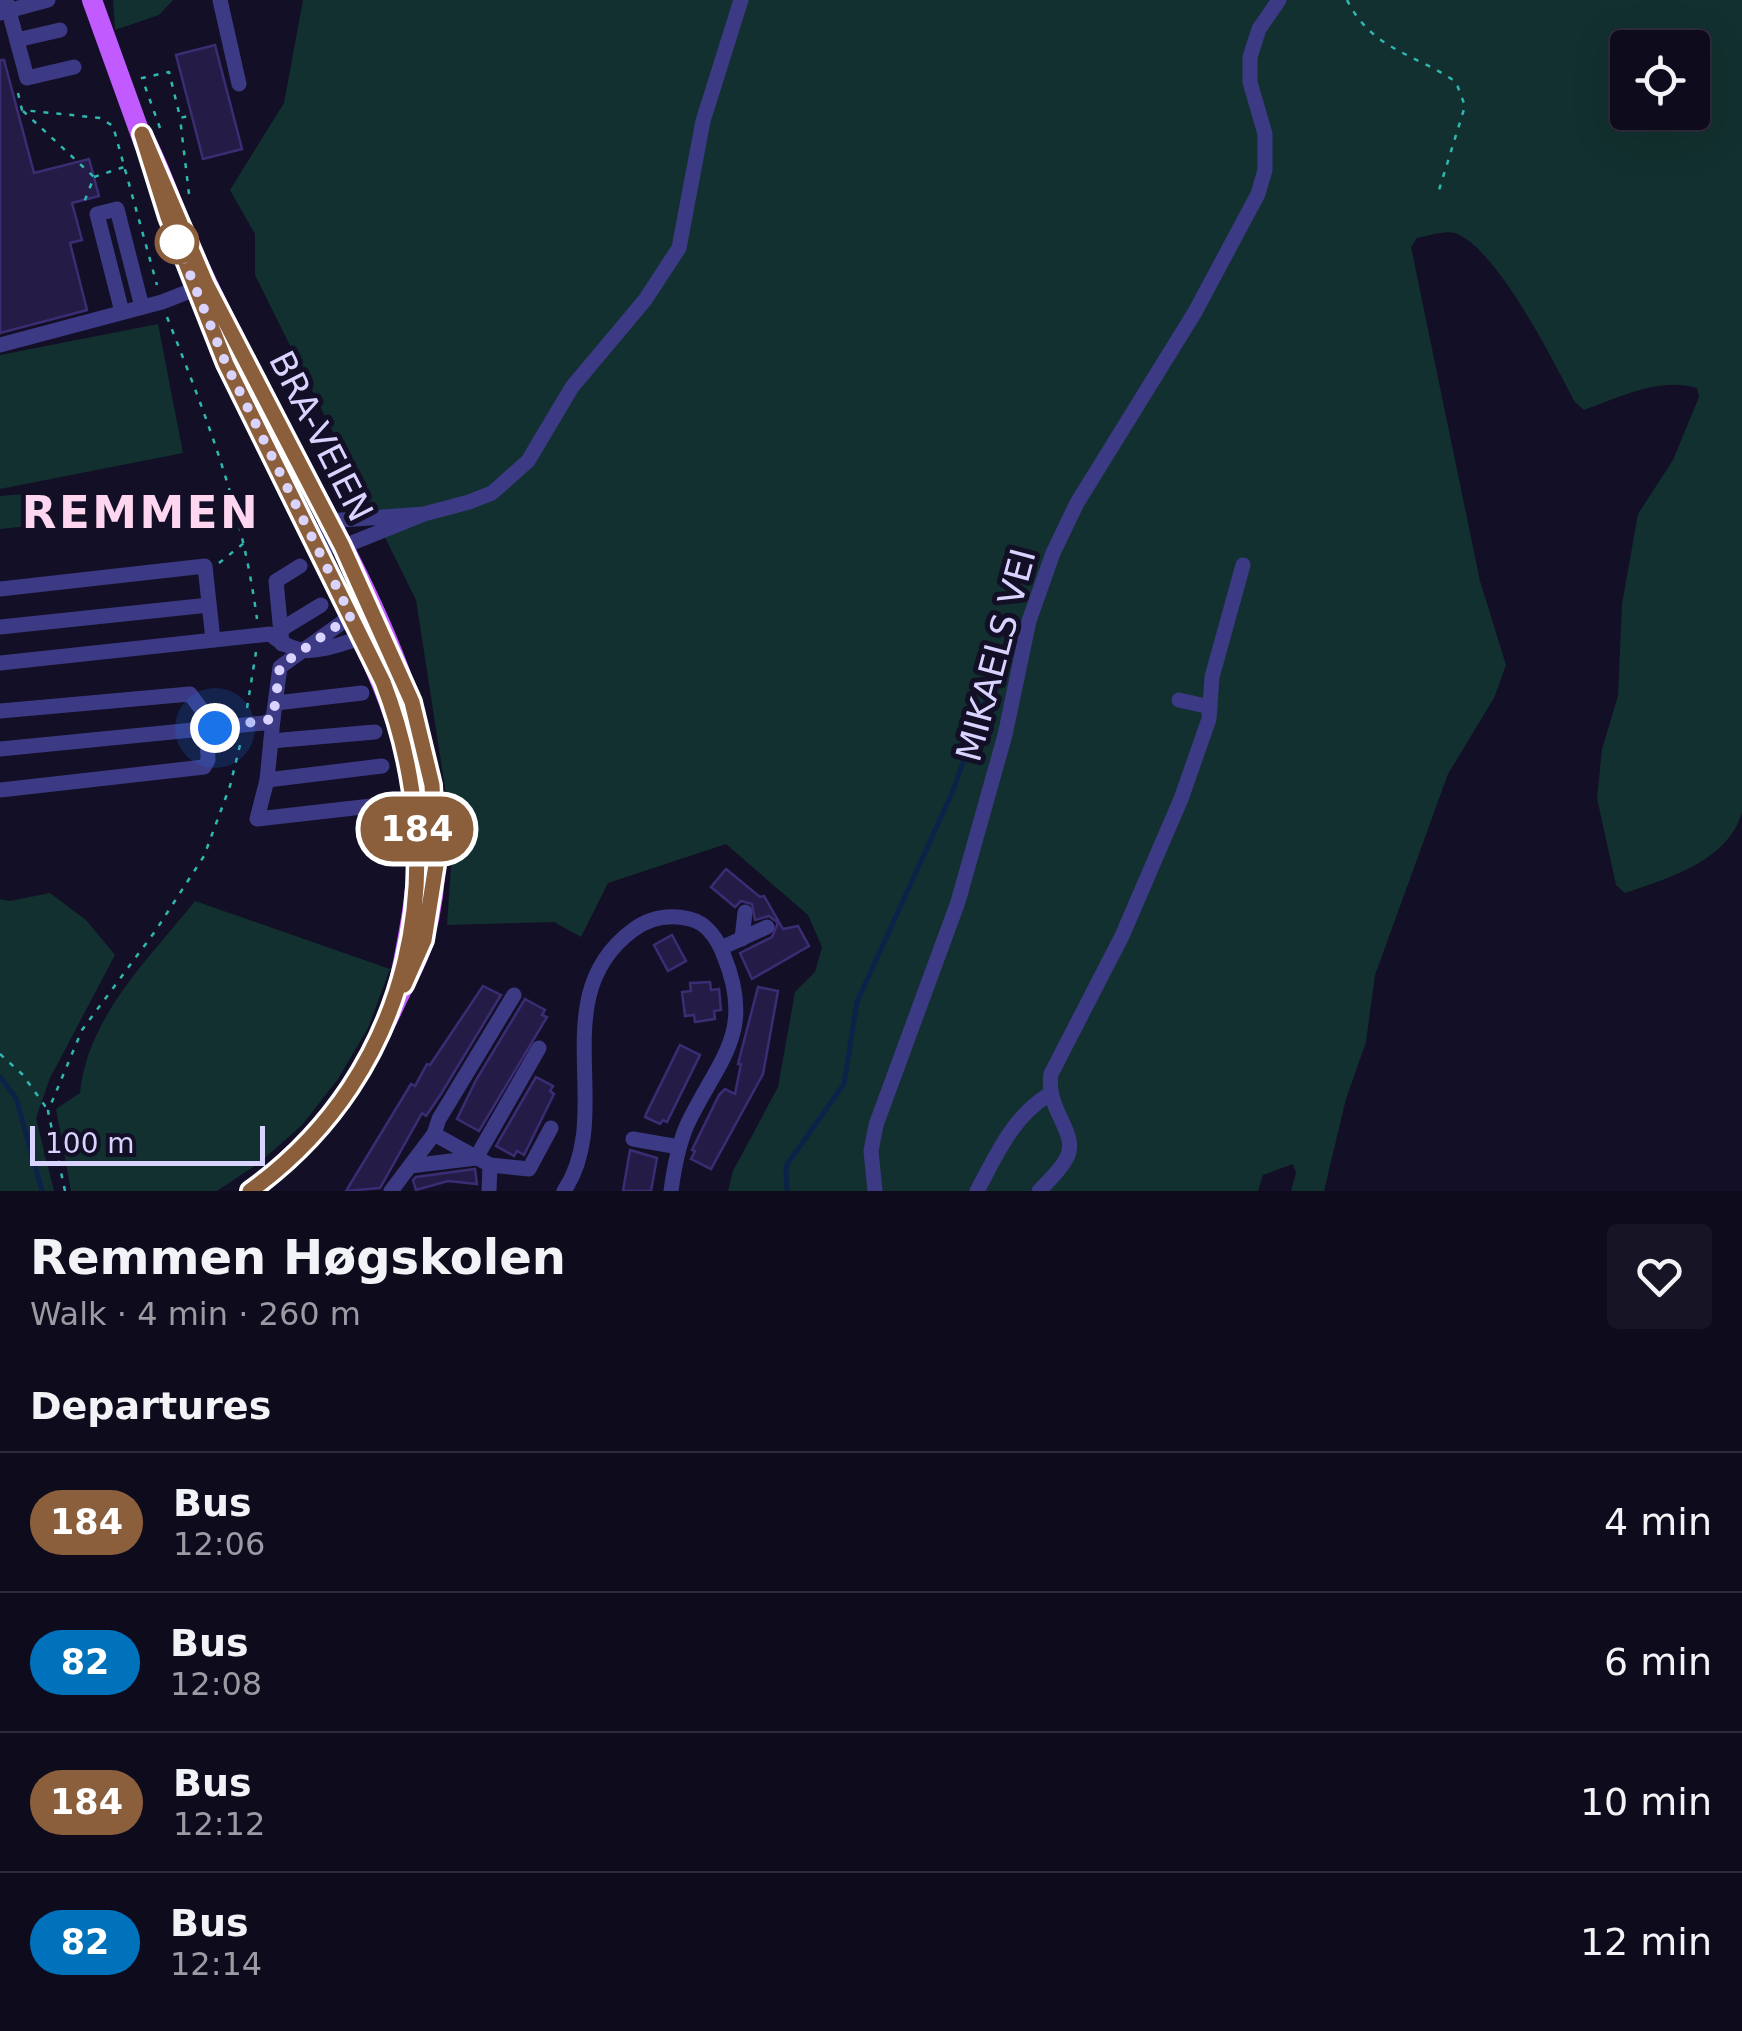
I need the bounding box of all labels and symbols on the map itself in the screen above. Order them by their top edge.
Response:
unlabelled marker [156,221,198,263]
street label: BRA-VEIEN [261,344,381,528]
district label: REMMEN [22,486,260,539]
street label: MIKAELS VEI [948,544,1044,766]
your location [190,703,240,753]
line badge: 184 [360,796,474,862]
scale bar [30,1121,265,1166]

